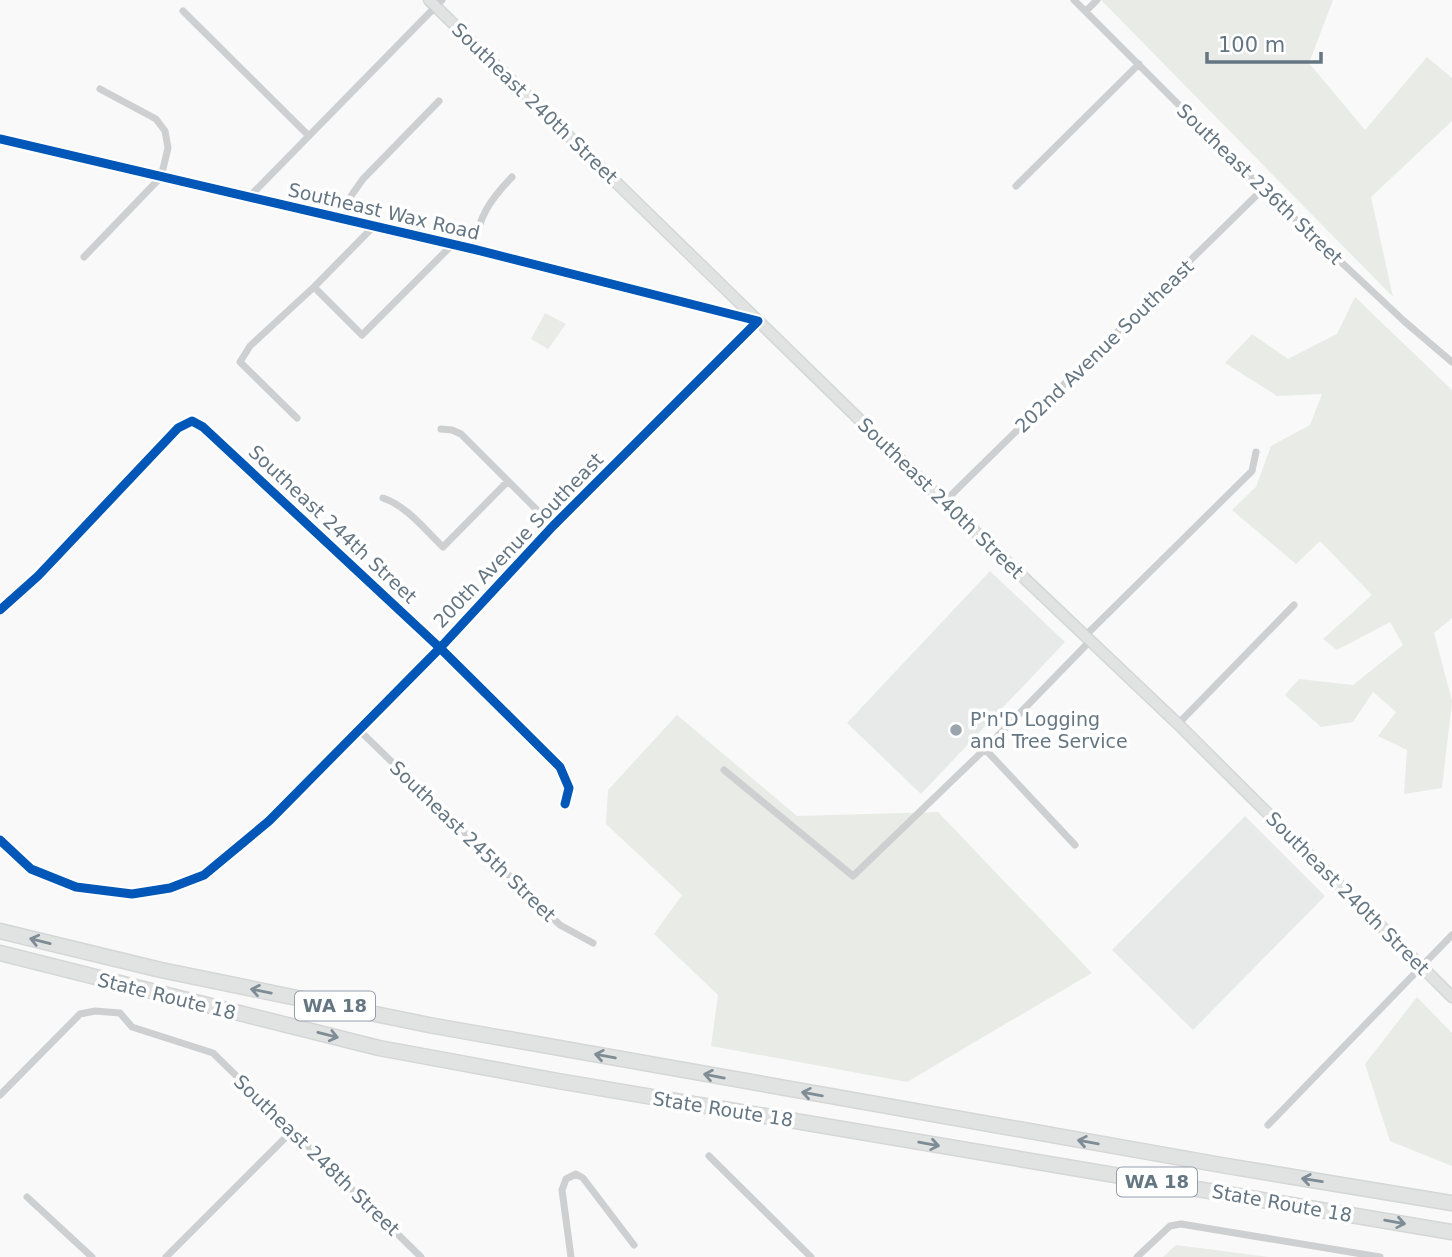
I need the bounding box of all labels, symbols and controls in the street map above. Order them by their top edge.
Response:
street label: Southeast 240th Street [448,18,622,188]
scale bar [1207,21,1321,65]
text: 100 m [1218,33,1285,57]
street label: Southeast 236th Street [1173,99,1347,269]
street label: Southeast Wax Road [286,178,482,244]
street label: 202nd Avenue Southeast [1010,255,1198,437]
street label: Southeast 240th Street [854,413,1028,583]
street label: Southeast 244th Street [245,440,421,608]
street label: 200th Avenue Southeast [429,448,607,632]
place label: P'n'D Logging and Tree Service [970,708,1128,752]
marker: P'n'D Logging and Tree Service [948,722,964,738]
street label: Southeast 245th Street [386,756,560,926]
street label: Southeast 240th Street [1262,807,1434,979]
one-way arrow [29,934,52,947]
street label: State Route 18 [96,968,238,1024]
one-way arrow [250,984,273,998]
road number: WA 18 [295,992,375,1021]
one-way arrow [316,1029,339,1043]
one-way arrow [594,1049,617,1062]
one-way arrow [703,1069,726,1082]
street label: Southeast 248th Street [230,1070,404,1240]
street label: State Route 18 [651,1087,795,1131]
one-way arrow [801,1087,824,1100]
one-way arrow [1077,1135,1100,1148]
one-way arrow [918,1138,940,1151]
road number: WA 18 [1117,1168,1197,1196]
one-way arrow [1301,1173,1324,1186]
street label: State Route 18 [1210,1180,1354,1226]
one-way arrow [1383,1216,1406,1229]

